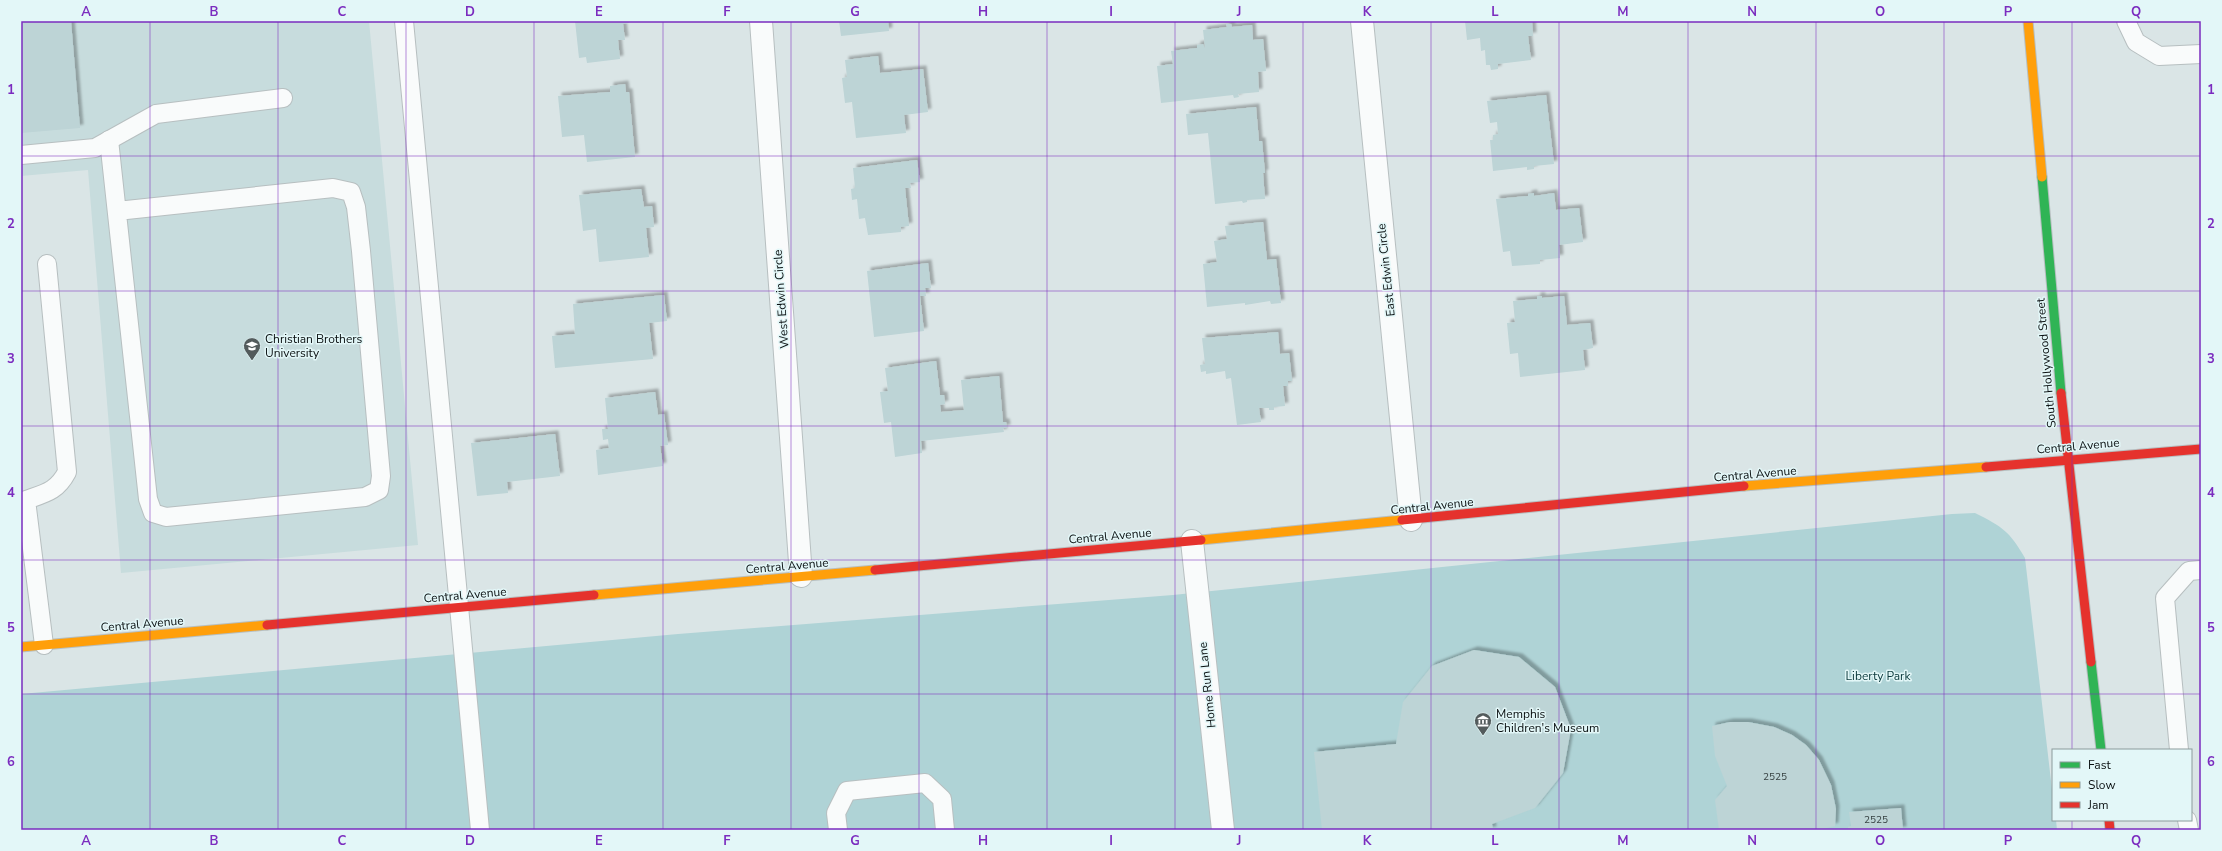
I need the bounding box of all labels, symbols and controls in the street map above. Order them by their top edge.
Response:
text: A [81,3,91,21]
text: B [210,3,219,21]
text: C [338,3,347,21]
text: D [465,3,475,21]
text: E [595,3,603,21]
text: F [723,3,731,21]
text: G [850,3,860,21]
text: H [978,3,988,21]
text: I [1109,3,1113,21]
text: J [1236,3,1241,21]
text: K [1363,3,1372,21]
text: L [1491,3,1499,21]
text: M [1617,3,1629,21]
text: N [1747,3,1757,21]
text: O [1875,3,1885,21]
text: P [2004,3,2013,21]
text: Q [2131,3,2141,21]
text: 1 [7,81,15,99]
text: 1 [2207,81,2215,99]
text: 2 [7,215,15,233]
text: 2 [2207,215,2215,233]
street label: East Edwin Circle [1373,223,1399,317]
street label: West Edwin Circle [770,249,792,349]
street label: South Hollywood Street [2032,297,2060,429]
place label: Christian Brothers University [265,331,363,361]
school or university icon: Christian Brothers University [242,336,262,361]
text: 3 [7,350,15,368]
text: 3 [2207,350,2215,368]
street label: Central Avenue [2036,434,2120,458]
street label: Central Avenue [1713,462,1797,486]
text: 4 [7,484,15,502]
text: 4 [2207,484,2215,502]
street label: Central Avenue [1390,494,1474,518]
street label: Central Avenue [1068,524,1152,548]
street label: Central Avenue [745,554,829,578]
street label: Central Avenue [423,583,507,607]
street label: Central Avenue [100,612,184,636]
text: 5 [7,619,15,637]
text: 5 [2207,619,2215,637]
street label: Home Run Lane [1195,641,1219,729]
park label: Liberty Park [1846,668,1911,684]
place label: Memphis Children's Museum [1496,706,1599,736]
museum icon: Memphis Children's Museum [1473,711,1493,736]
legend [2052,749,2192,821]
text: 6 [7,753,15,771]
text: 6 [2207,753,2215,771]
text: Fast [2088,757,2111,773]
house number: 2525 [1763,770,1787,784]
text: Slow [2088,777,2116,793]
text: Jam [2087,797,2109,813]
house number: 2525 [1864,813,1888,827]
text: A [81,832,91,850]
text: B [210,832,219,850]
text: C [338,832,347,850]
text: D [465,832,475,850]
text: E [595,832,603,850]
text: F [723,832,731,850]
text: G [850,832,860,850]
text: H [978,832,988,850]
text: I [1109,832,1113,850]
text: J [1236,832,1241,850]
text: K [1363,832,1372,850]
text: L [1491,832,1499,850]
text: M [1617,832,1629,850]
text: N [1747,832,1757,850]
text: O [1875,832,1885,850]
text: P [2004,832,2013,850]
text: Q [2131,832,2141,850]

